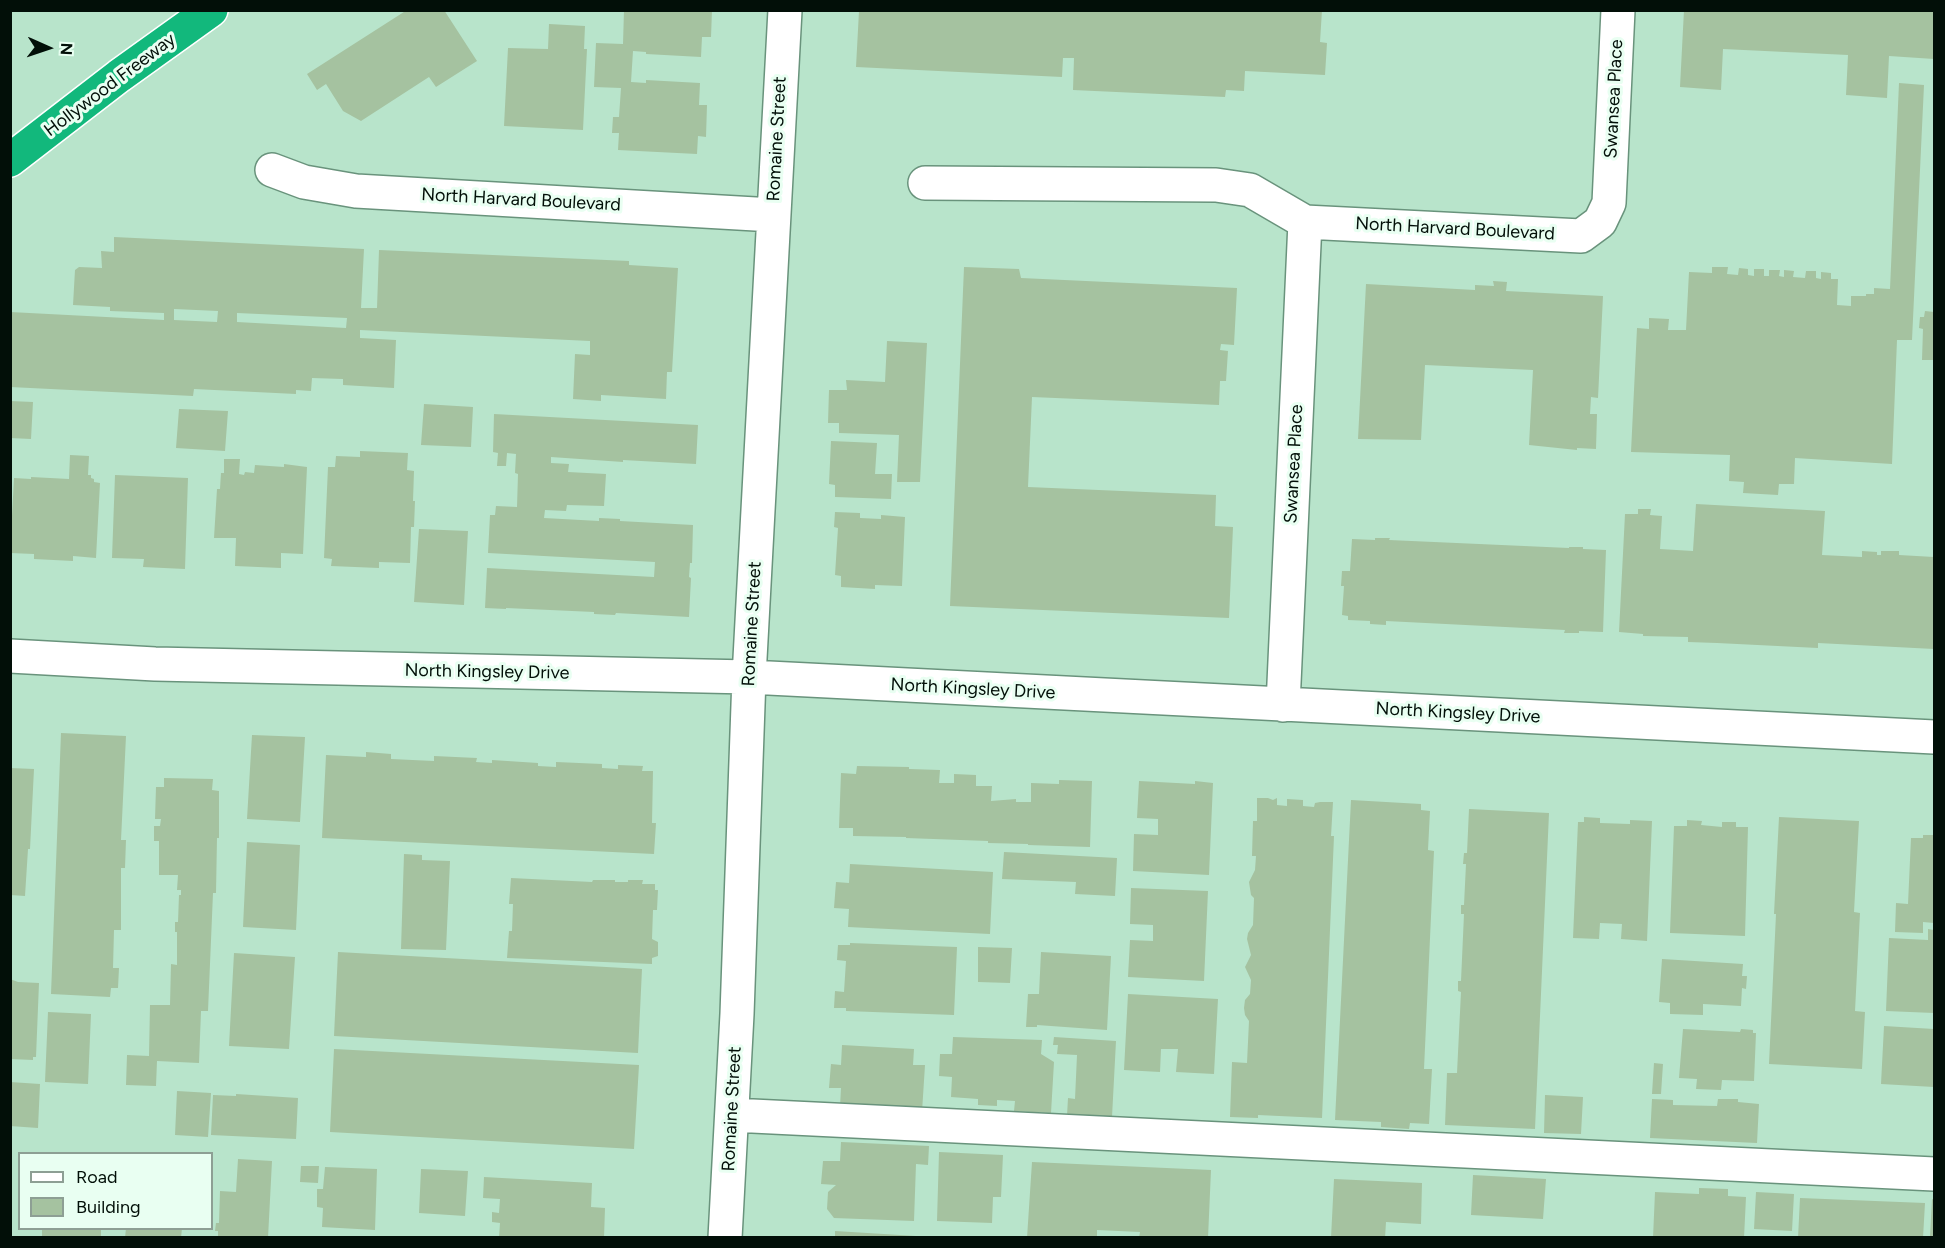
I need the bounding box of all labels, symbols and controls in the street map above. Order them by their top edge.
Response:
north arrow [18,18,78,78]
street label: Hollywood Freeway [40,29,180,141]
street label: Swansea Place [1600,39,1628,159]
text: N [57,42,76,56]
street label: Romaine Street [763,76,791,202]
street label: North Harvard Boulevard [421,184,621,216]
street label: North Harvard Boulevard [1355,213,1555,245]
street label: Swansea Place [1280,404,1308,524]
street label: Romaine Street [738,561,766,687]
street label: North Kingsley Drive [404,660,570,684]
street label: North Kingsley Drive [890,674,1056,704]
street label: North Kingsley Drive [1375,698,1541,728]
street label: Romaine Street [718,1046,746,1172]
legend [18,1152,213,1230]
text: Road [76,1166,117,1188]
text: Building [76,1196,141,1218]

